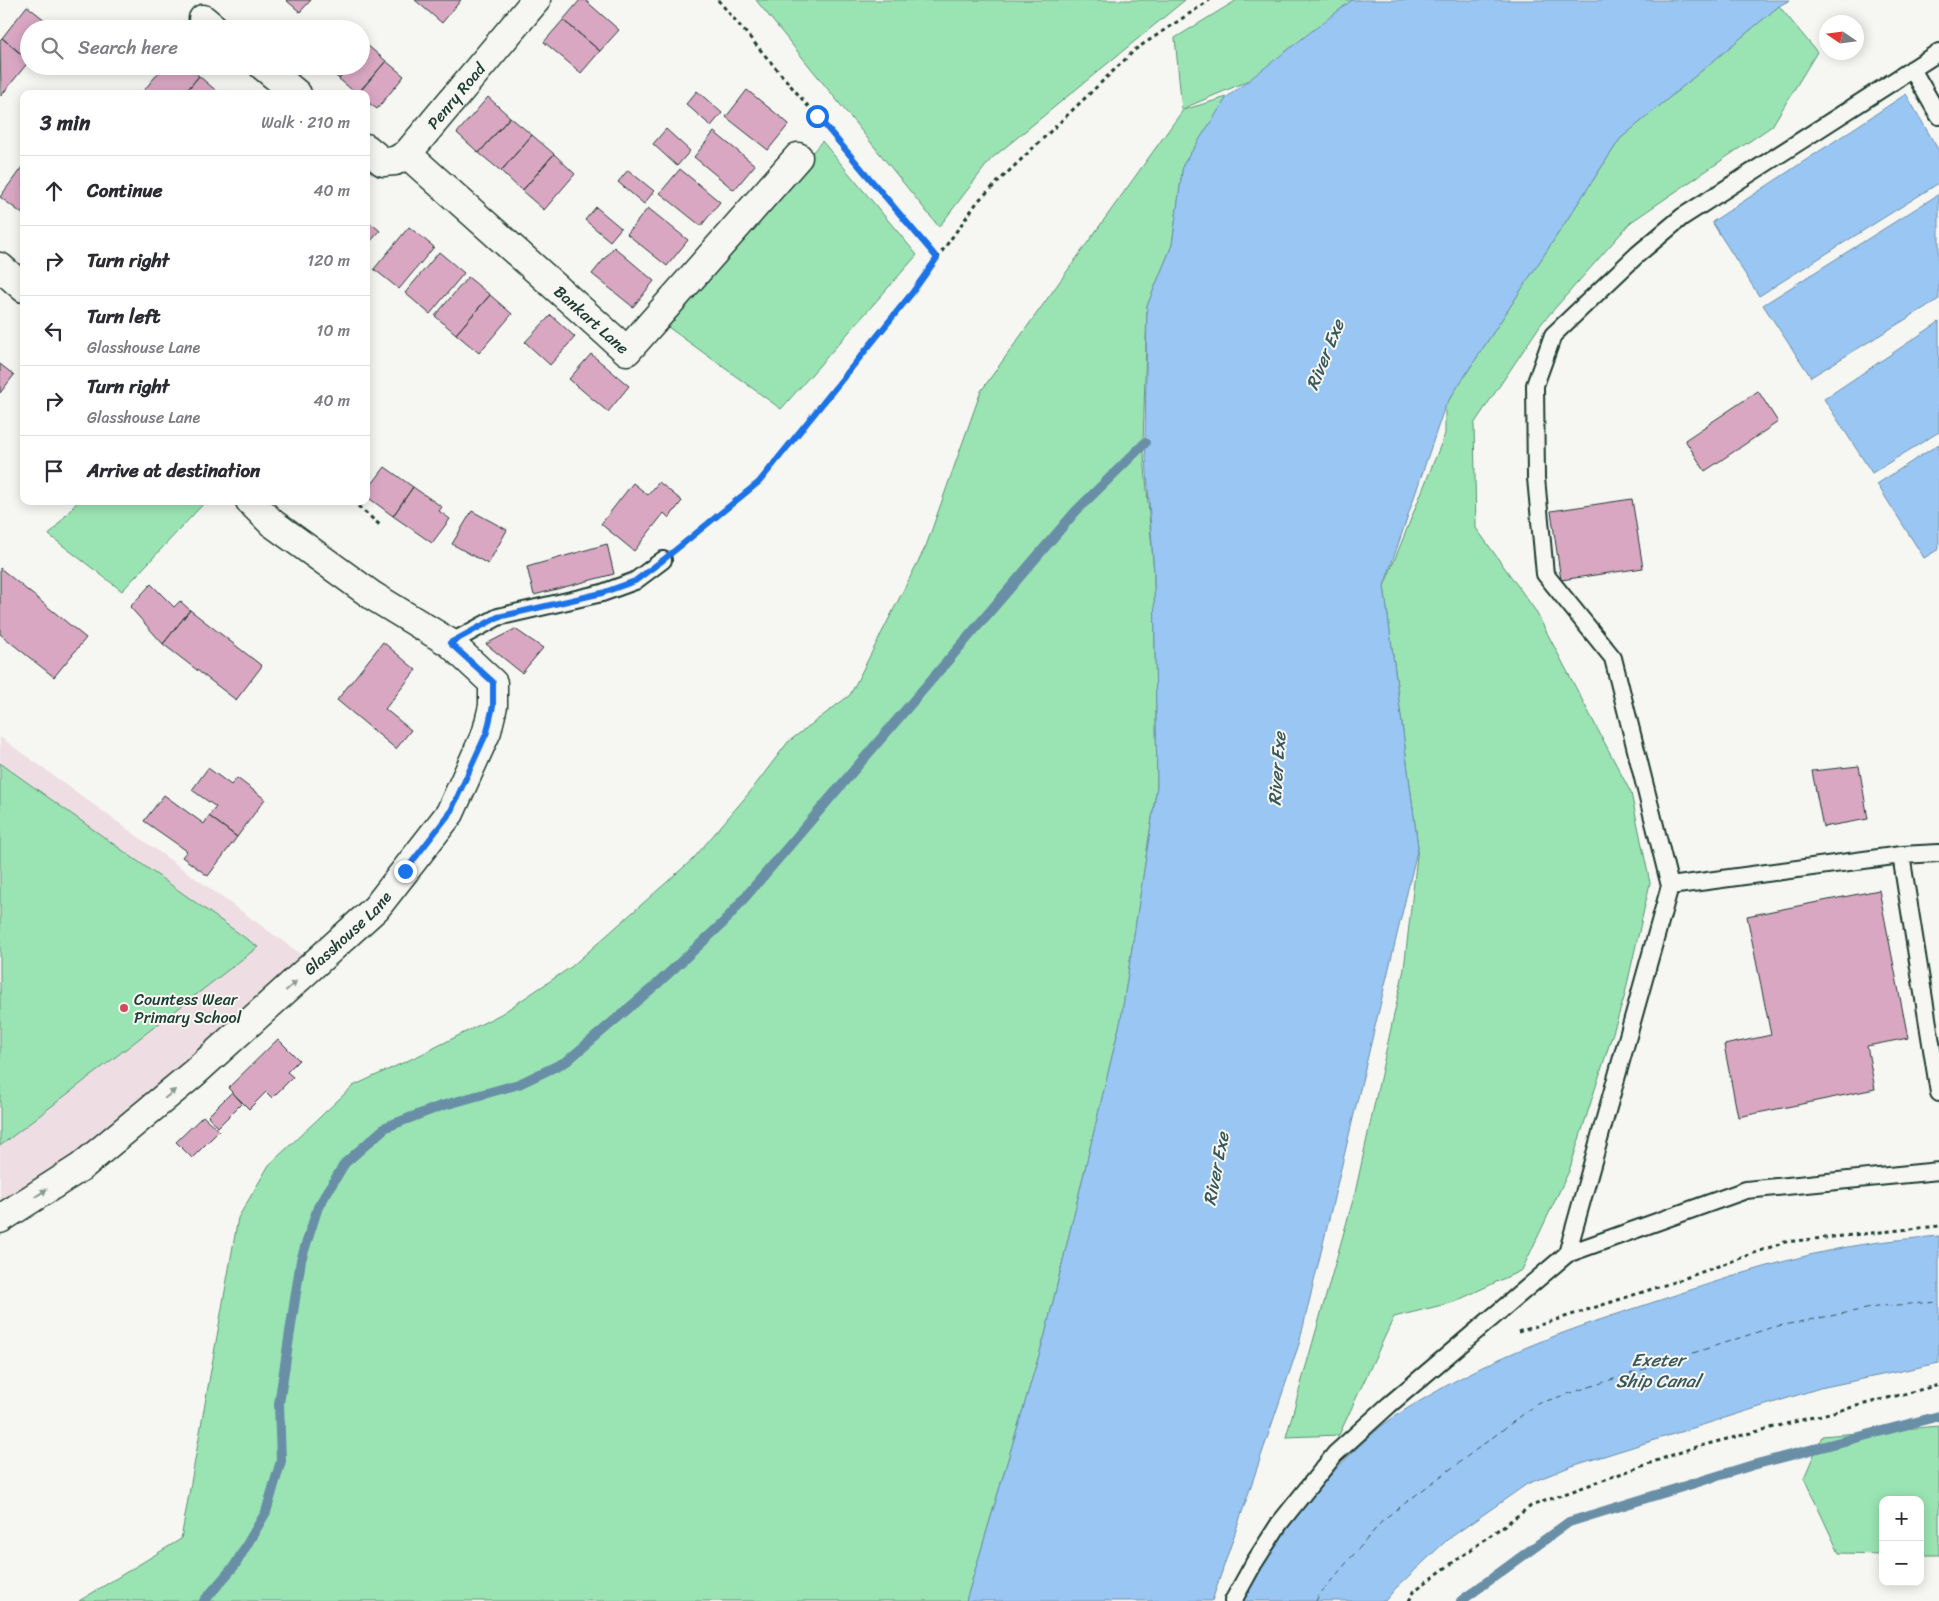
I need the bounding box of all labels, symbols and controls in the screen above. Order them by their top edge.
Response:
north arrow [1819,15,1864,60]
search box [20,20,370,75]
text: Search here [78,31,178,64]
icon: search [38,34,66,62]
street label: Penry Road [419,55,494,136]
text: 3 min [40,104,90,142]
route start [806,105,829,128]
text: Walk · 210 m [261,108,350,137]
text: Continue [87,174,163,207]
text: 40 m [313,176,350,205]
icon: ahead [40,177,68,205]
text: Turn right [87,244,169,277]
text: 120 m [307,246,350,275]
icon: right [40,247,68,275]
street label: Bankart Lane [547,277,636,361]
text: Turn left [87,300,160,333]
water label: River Exe [1296,313,1354,395]
text: 10 m [317,316,350,345]
icon: left [40,317,68,345]
text: Glasshouse Lane [87,333,200,362]
text: Turn right [87,370,169,403]
text: 40 m [313,386,350,415]
icon: right [40,387,68,415]
text: Glasshouse Lane [87,403,200,432]
text: Arrive at destination [87,454,260,487]
icon: arrive [40,457,68,485]
water label: River Exe [1258,729,1296,807]
route end [394,860,417,883]
street label: Glasshouse Lane [296,884,399,982]
one-way arrow [285,980,297,992]
place label: Countess Wear Primary School [134,985,242,1032]
marker: Countess Wear Primary School [118,1002,130,1014]
one-way arrow [163,1088,176,1099]
water label: River Exe [1193,1128,1239,1208]
one-way arrow [34,1188,48,1197]
water label: Exeter Ship Canal [1616,1344,1704,1397]
map controls [1879,1496,1924,1586]
button: + [1879,1496,1924,1541]
button: − [1879,1541,1924,1586]

